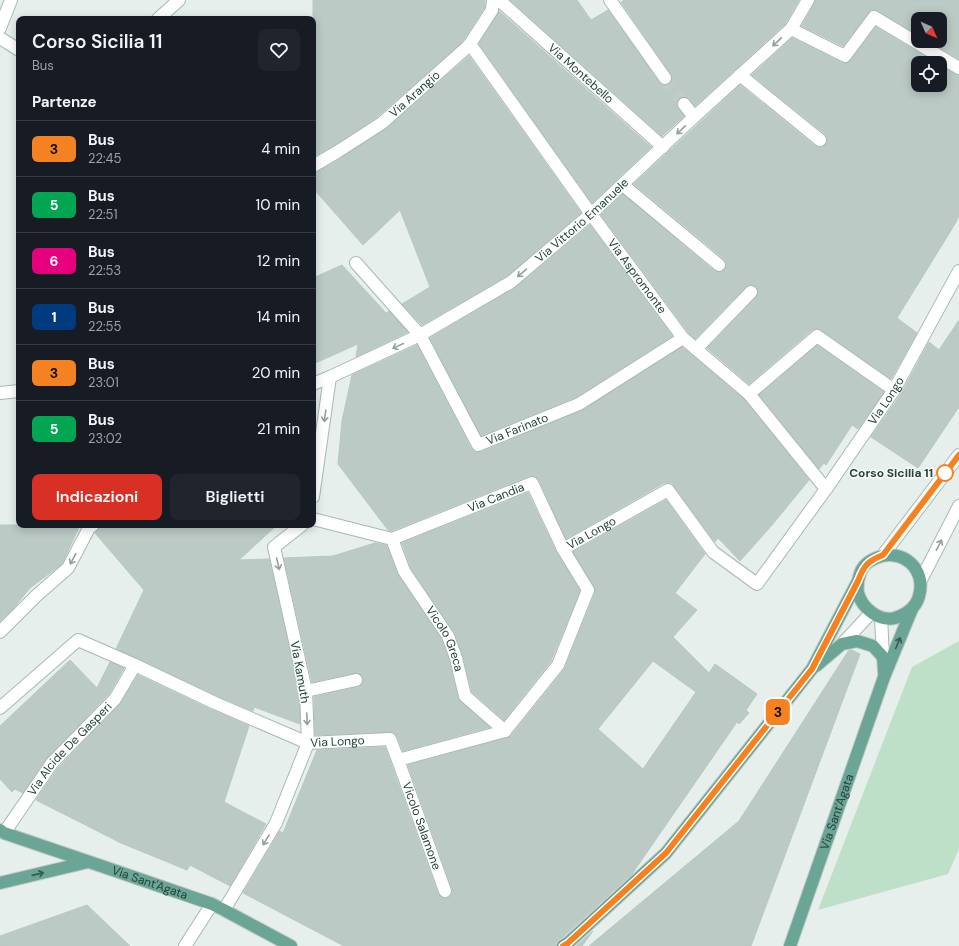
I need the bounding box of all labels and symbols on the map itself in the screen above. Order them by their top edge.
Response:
north arrow [911,12,947,48]
one-way arrow [772,38,782,47]
street label: Via Montebello [545,40,617,107]
street label: Via Arangio [386,67,444,121]
one-way arrow [676,125,686,135]
street label: Via Vittorio Emanuele [532,175,632,266]
street label: Via Aspromonte [604,235,670,317]
one-way arrow [517,269,527,278]
one-way arrow [392,343,404,350]
street label: Via Longo [864,374,908,428]
one-way arrow [321,409,329,422]
street label: Via Farinato [484,409,551,449]
marker: Corso Sicilia 11 [936,464,954,482]
place label: Corso Sicilia 11 [849,465,933,481]
street label: Via Candia [465,479,527,516]
street label: Via Longo [564,513,619,553]
one-way arrow [936,539,943,551]
one-way arrow [69,552,77,564]
one-way arrow [274,557,282,570]
street label: Vicolo Greca [422,603,467,673]
one-way arrow [894,638,902,650]
street label: Via Kamuth [287,640,313,705]
street label: Via Alcide De Gasperi [24,699,115,799]
line badge: 3 [765,699,791,725]
one-way arrow [303,712,311,725]
street label: Via Longo [310,732,365,751]
street label: Via Sant'Agata [816,772,857,852]
street label: Vicolo Salamone [399,780,445,872]
one-way arrow [261,834,269,846]
street label: Via Sant'Agata [110,862,190,903]
one-way arrow [31,869,44,877]

